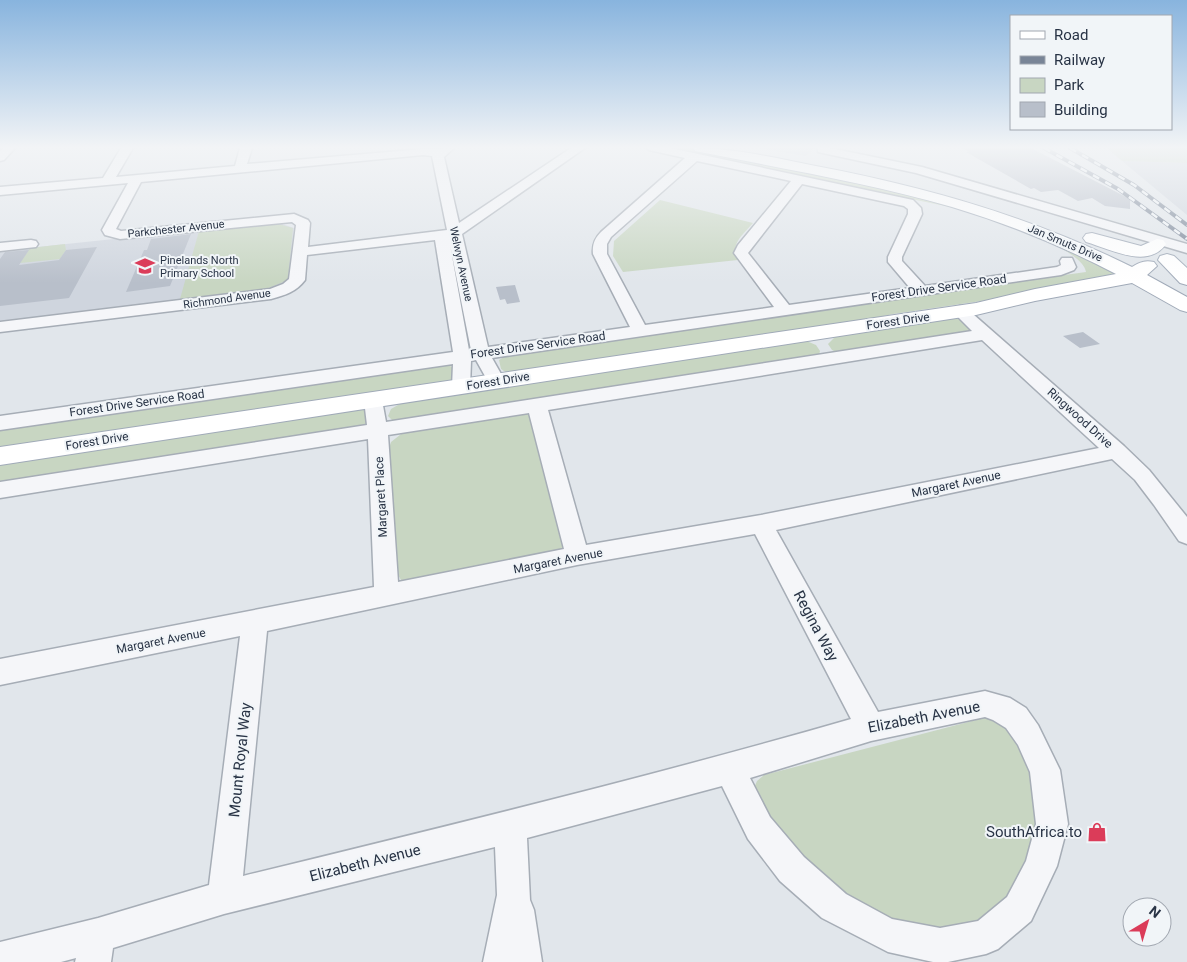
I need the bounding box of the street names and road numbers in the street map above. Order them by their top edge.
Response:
street label: Parkchester Avenue [127,217,225,241]
street label: Jan Smuts Drive [1026,221,1104,265]
street label: Welwyn Avenue [447,225,475,303]
street label: Forest Drive Service Road [871,272,1007,304]
street label: Richmond Avenue [182,286,272,312]
street label: Forest Drive [865,310,931,332]
street label: Forest Drive Service Road [470,329,606,361]
street label: Forest Drive [465,369,531,393]
street label: Ringwood Drive [1044,385,1116,451]
street label: Forest Drive Service Road [69,387,205,419]
street label: Forest Drive [64,429,130,453]
street label: Margaret Place [372,456,390,538]
street label: Margaret Avenue [910,468,1002,500]
street label: Margaret Avenue [512,545,604,577]
street label: Regina Way [790,587,842,665]
street label: Margaret Avenue [115,625,207,657]
street label: Elizabeth Avenue [866,697,982,737]
street label: Mount Royal Way [225,702,255,818]
street label: Elizabeth Avenue [308,840,422,885]

